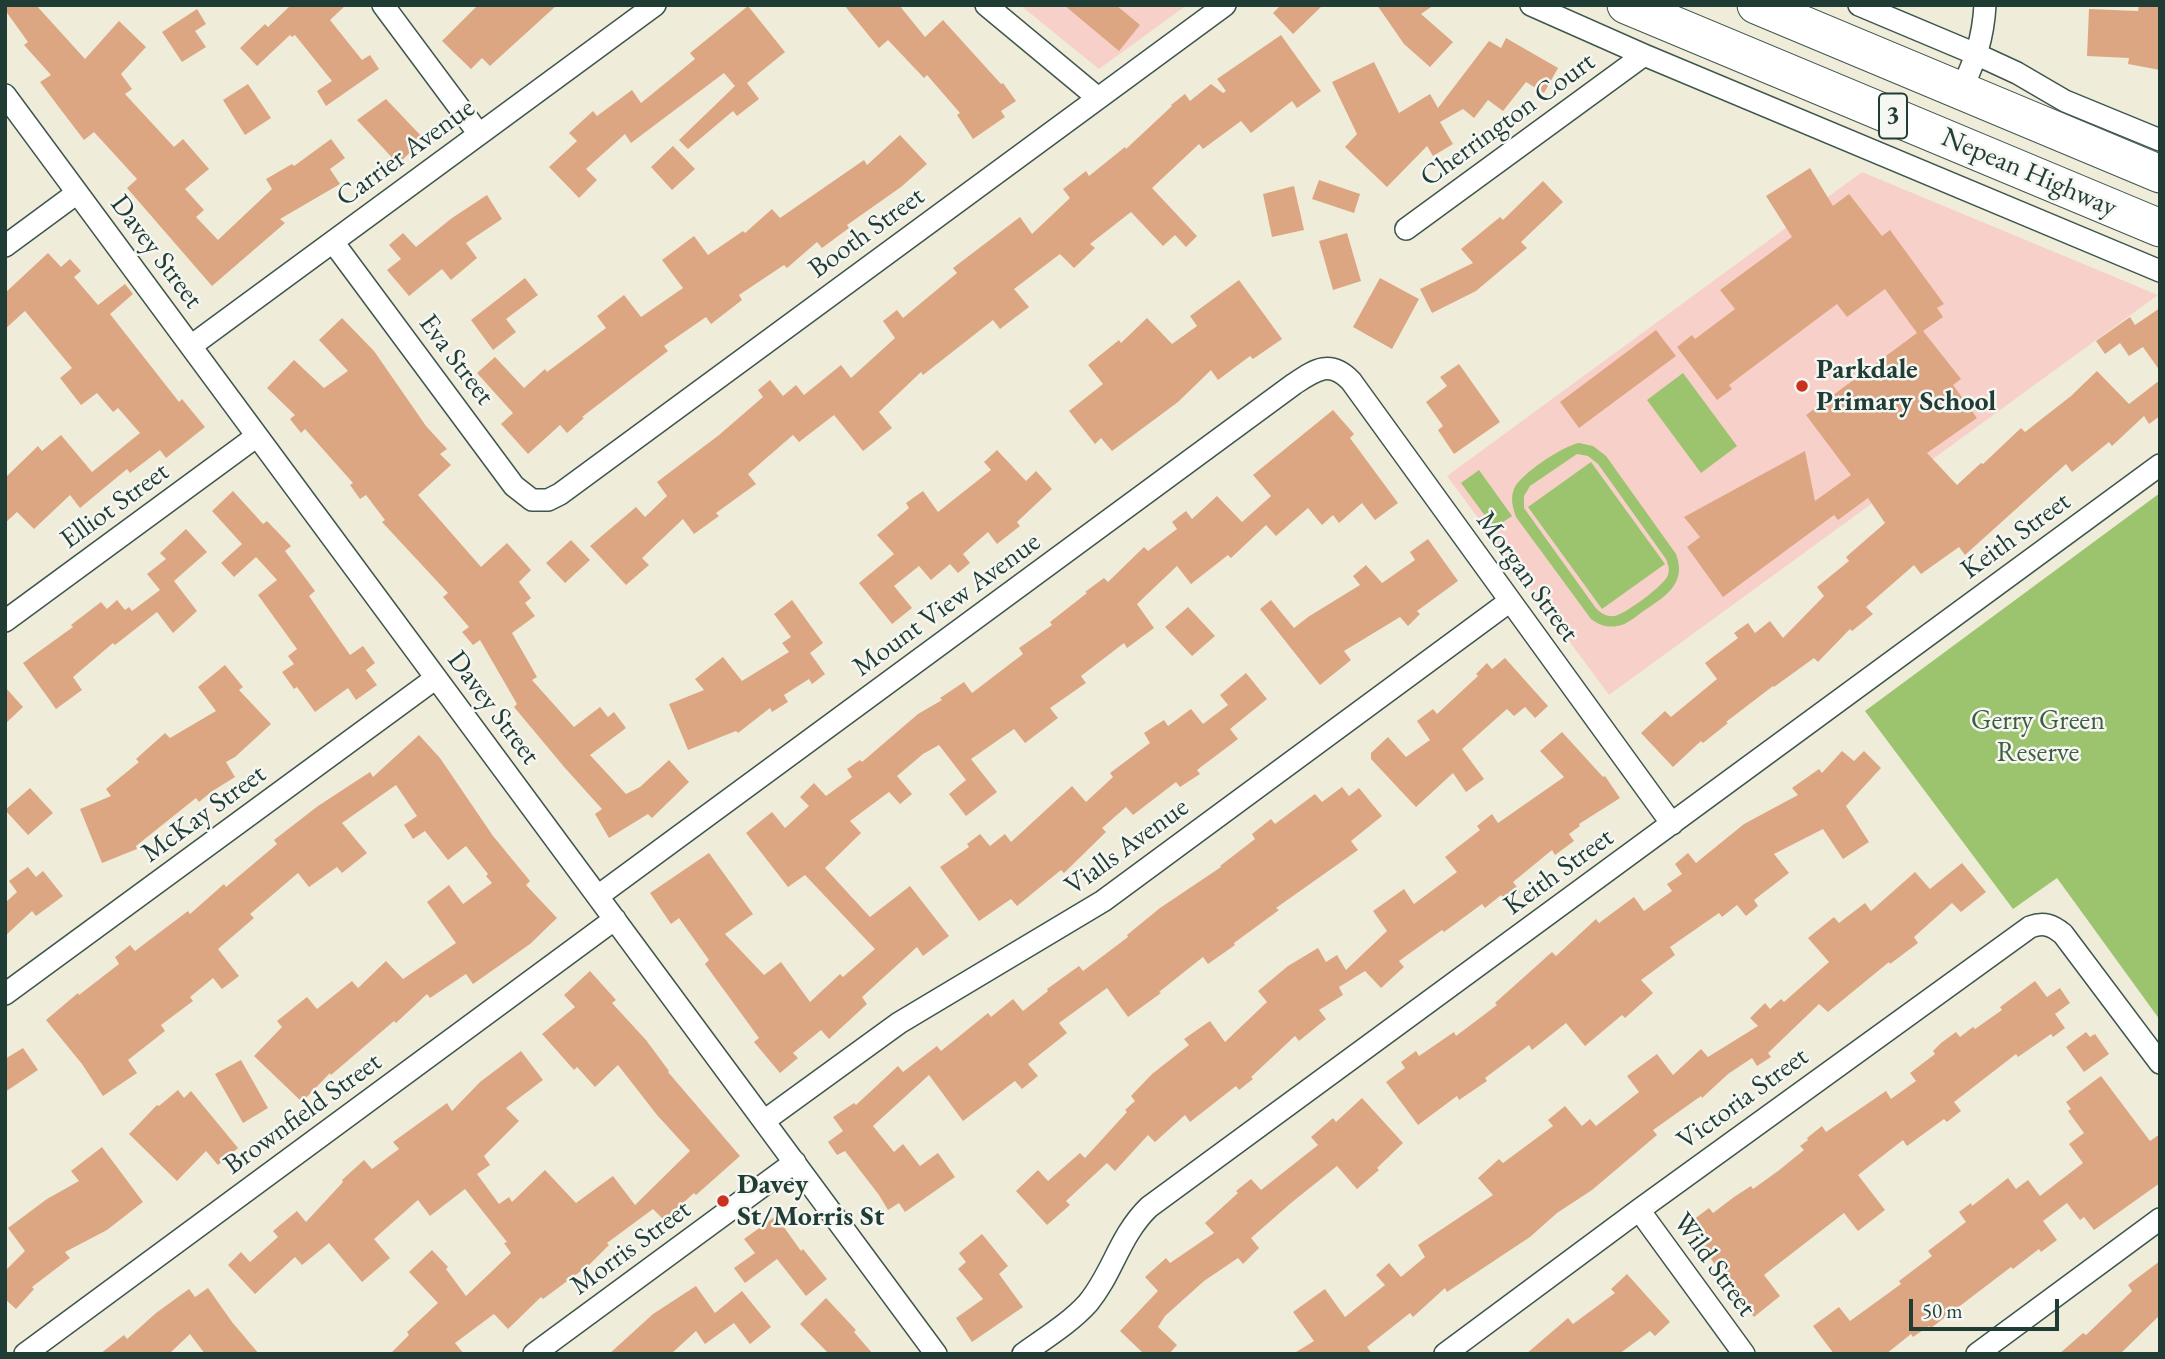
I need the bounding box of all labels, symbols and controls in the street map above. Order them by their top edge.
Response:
street label: Cherrington Court [1414,45,1602,195]
street label: Carrier Avenue [330,92,482,214]
road number: 3 [1879,94,1907,139]
street label: Nepean Highway [1936,121,2122,225]
street label: Booth Street [803,180,931,286]
street label: Davey Street [102,189,210,315]
street label: Eva Street [411,308,501,412]
place label: Parkdale Primary School [1816,353,1996,419]
marker: Parkdale Primary School [1794,378,1810,394]
street label: Elliot Street [54,455,176,557]
street label: Keith Street [1955,485,2077,587]
street label: Morgan Street [1468,505,1586,649]
street label: Mount View Avenue [847,526,1047,684]
street label: Davey Street [439,645,547,771]
park label: Gerry Green Reserve [1971,704,2105,770]
street label: McKay Street [135,758,273,870]
street label: Vialls Avenue [1059,791,1195,903]
street label: Keith Street [1498,821,1620,923]
street label: Victoria Street [1671,1040,1815,1158]
street label: Brownfield Street [218,1046,388,1182]
place label: Davey St/Morris St [737,1168,884,1234]
street label: Morris Street [564,1193,698,1303]
marker: Davey St/Morris St [715,1193,731,1209]
street label: Wild Street [1665,1207,1763,1323]
scale bar [1913,1286,2064,1330]
text: 50 m [1922,1297,1963,1324]

